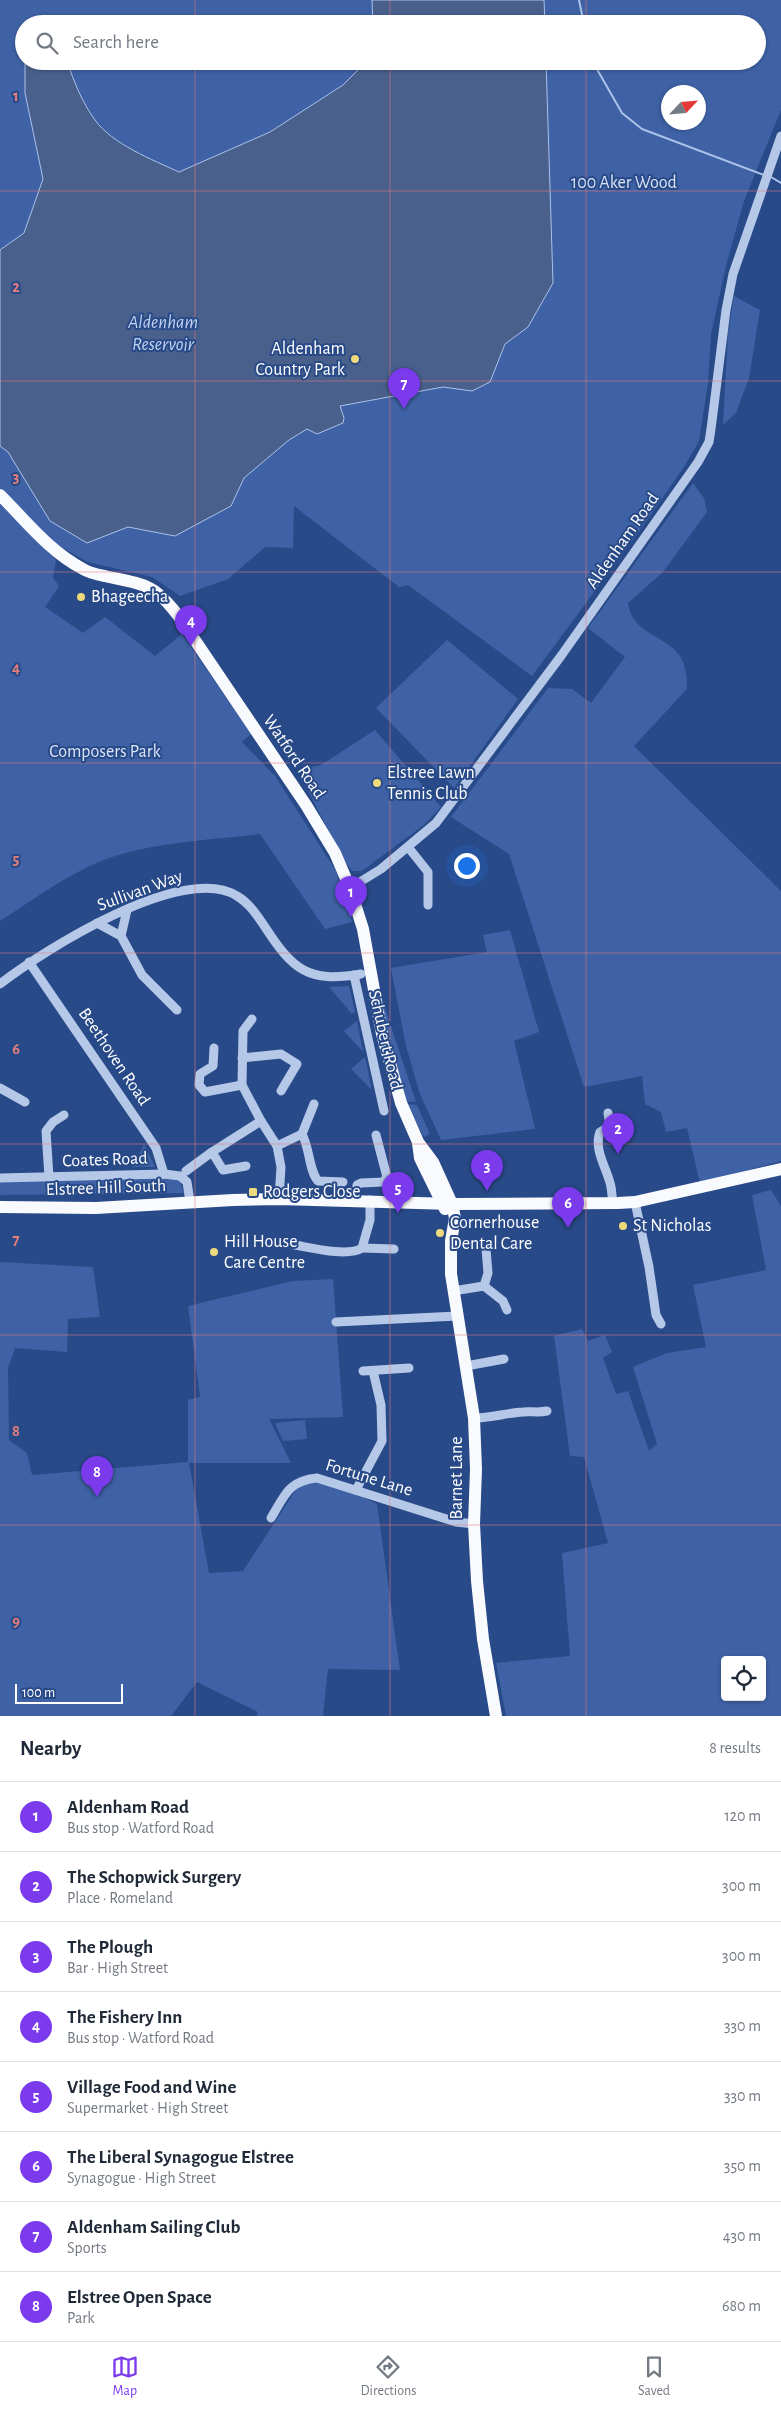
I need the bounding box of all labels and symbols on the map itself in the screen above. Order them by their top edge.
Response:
north arrow [661,85,706,130]
text: 1 [13,88,19,104]
park label: 100 Aker Wood [571,174,677,192]
text: 2 [12,279,20,295]
water label: Aldenham Reservoir [127,313,198,354]
place label: Aldenham Country Park [255,340,346,379]
marker: Aldenham Country Park [349,353,361,365]
pin: 7 [388,368,420,409]
text: 3 [13,469,20,485]
street label: Aldenham Road [583,490,663,592]
place label: Bhageecha [91,588,168,606]
marker: Bhageecha [75,591,87,603]
pin: 4 [175,605,207,646]
text: 4 [12,660,20,676]
street label: Watford Road [259,712,329,802]
park label: Composers Park [49,743,162,761]
place label: Elstree Lawn Tennis Club [387,764,475,803]
marker: Elstree Lawn Tennis Club [371,777,383,789]
text: 5 [13,851,20,867]
your location [454,853,480,879]
street label: Sullivan Way [95,867,185,915]
pin: 1 [335,876,367,917]
street label: Schubert Road [365,989,405,1091]
street label: Beethoven Road [75,1005,153,1109]
text: 6 [12,1041,20,1057]
pin: 2 [602,1113,634,1154]
street label: Coates Road [62,1150,148,1170]
pin: 3 [471,1150,503,1191]
pin: 5 [382,1172,414,1213]
street label: Elstree Hill South [45,1177,167,1199]
place label: Rodgers Close [263,1183,361,1201]
marker: Rodgers Close [247,1186,259,1198]
pin: 6 [552,1187,584,1228]
place label: Cornerhouse Dental Care [450,1214,539,1253]
place label: St Nicholas [633,1217,711,1235]
marker: St Nicholas [617,1220,629,1232]
marker: Cornerhouse Dental Care [434,1227,446,1239]
text: 7 [13,1232,20,1248]
place label: Hill House Care Centre [224,1233,305,1272]
marker: Hill House Care Centre [208,1246,220,1258]
text: 8 [12,1423,20,1439]
street label: Barnet Lane [448,1436,466,1520]
pin: 8 [81,1456,113,1497]
street label: Fortune Lane [323,1456,415,1500]
text: 9 [12,1613,20,1629]
scale bar [15,1681,122,1704]

